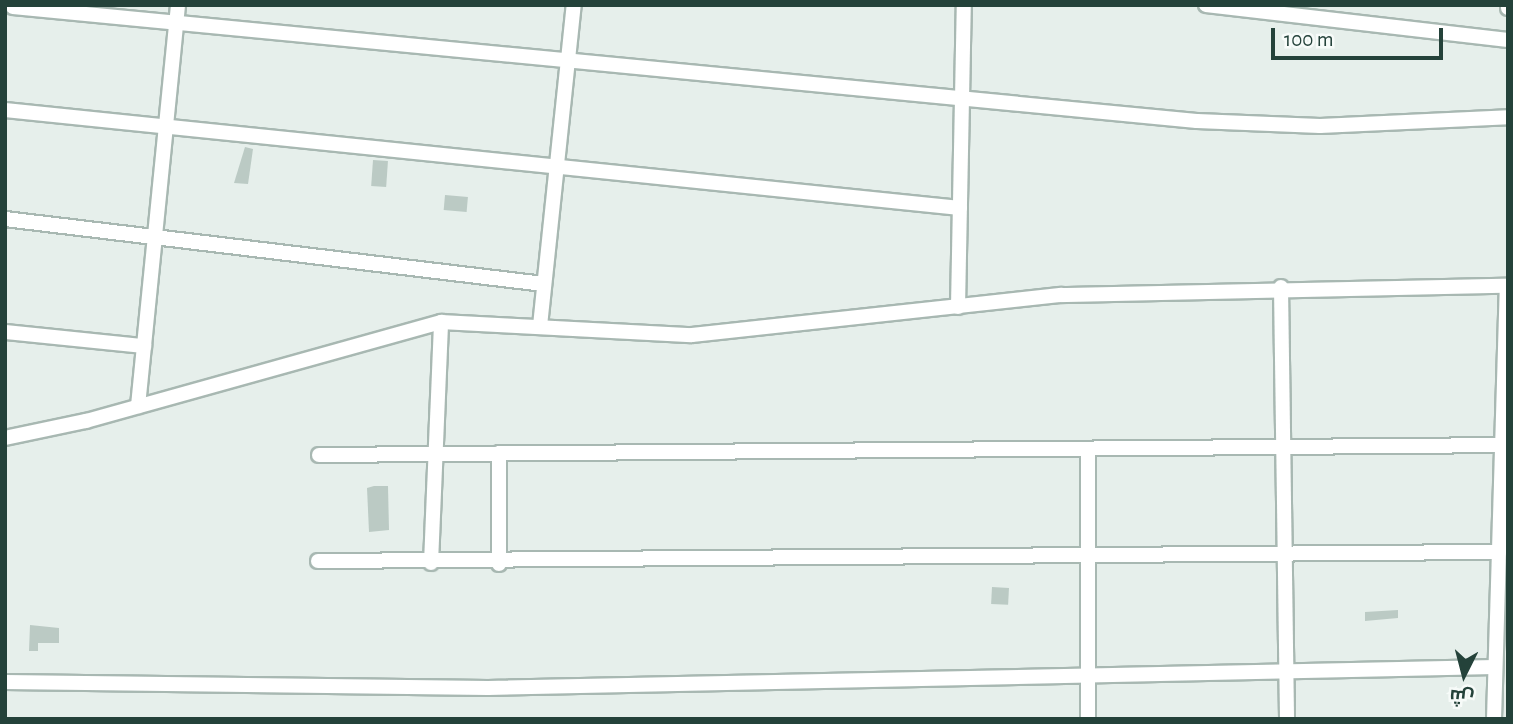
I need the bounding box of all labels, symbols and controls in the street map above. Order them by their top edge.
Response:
scale bar [1275,14,1446,58]
text: 100 m [1284,29,1334,50]
north arrow [1429,640,1499,710]
text: ش [1449,686,1475,707]

